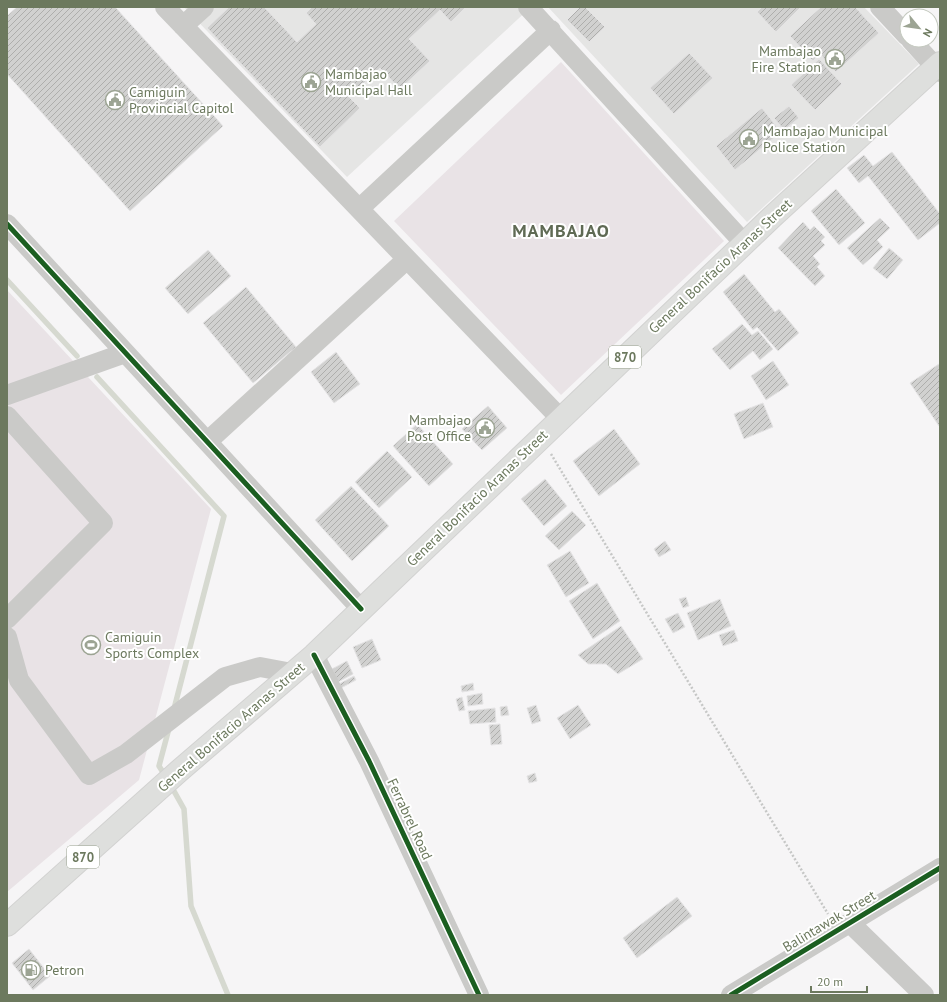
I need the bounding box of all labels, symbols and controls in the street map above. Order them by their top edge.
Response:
north arrow [899,8,939,48]
text: N [920,26,936,39]
place label: Mambajao Fire Station [752,42,821,76]
public building icon: Mambajao Fire Station [824,48,846,70]
place label: Mambajao Municipal Hall [325,65,412,99]
public building icon: Mambajao Municipal Hall [300,71,322,93]
place label: Camiguin Provincial Capitol [129,83,234,117]
public building icon: Camiguin Provincial Capitol [104,89,126,111]
place label: Mambajao Municipal Police Station [763,122,888,156]
public building icon: Mambajao Municipal Police Station [738,128,760,150]
street label: General Bonifacio Aranas Street [645,195,796,337]
district label: MAMBAJAO [512,219,610,242]
road number: 870 [609,346,641,368]
place label: Mambajao Post Office [407,411,471,445]
public building icon: Mambajao Post Office [474,417,496,439]
street label: General Bonifacio Aranas Street [403,426,551,570]
place label: Camiguin Sports Complex [105,628,199,662]
sports icon: Camiguin Sports Complex [80,634,102,656]
street label: General Bonifacio Aranas Street [154,658,308,796]
street label: Ferrabrel Road [383,775,437,863]
road number: 870 [67,846,99,868]
street label: Balintawak Street [779,886,879,956]
fuel station icon: Petron [20,959,42,981]
place label: Petron [45,961,84,979]
scale bar [811,968,867,994]
text: 20 m [817,974,843,989]

